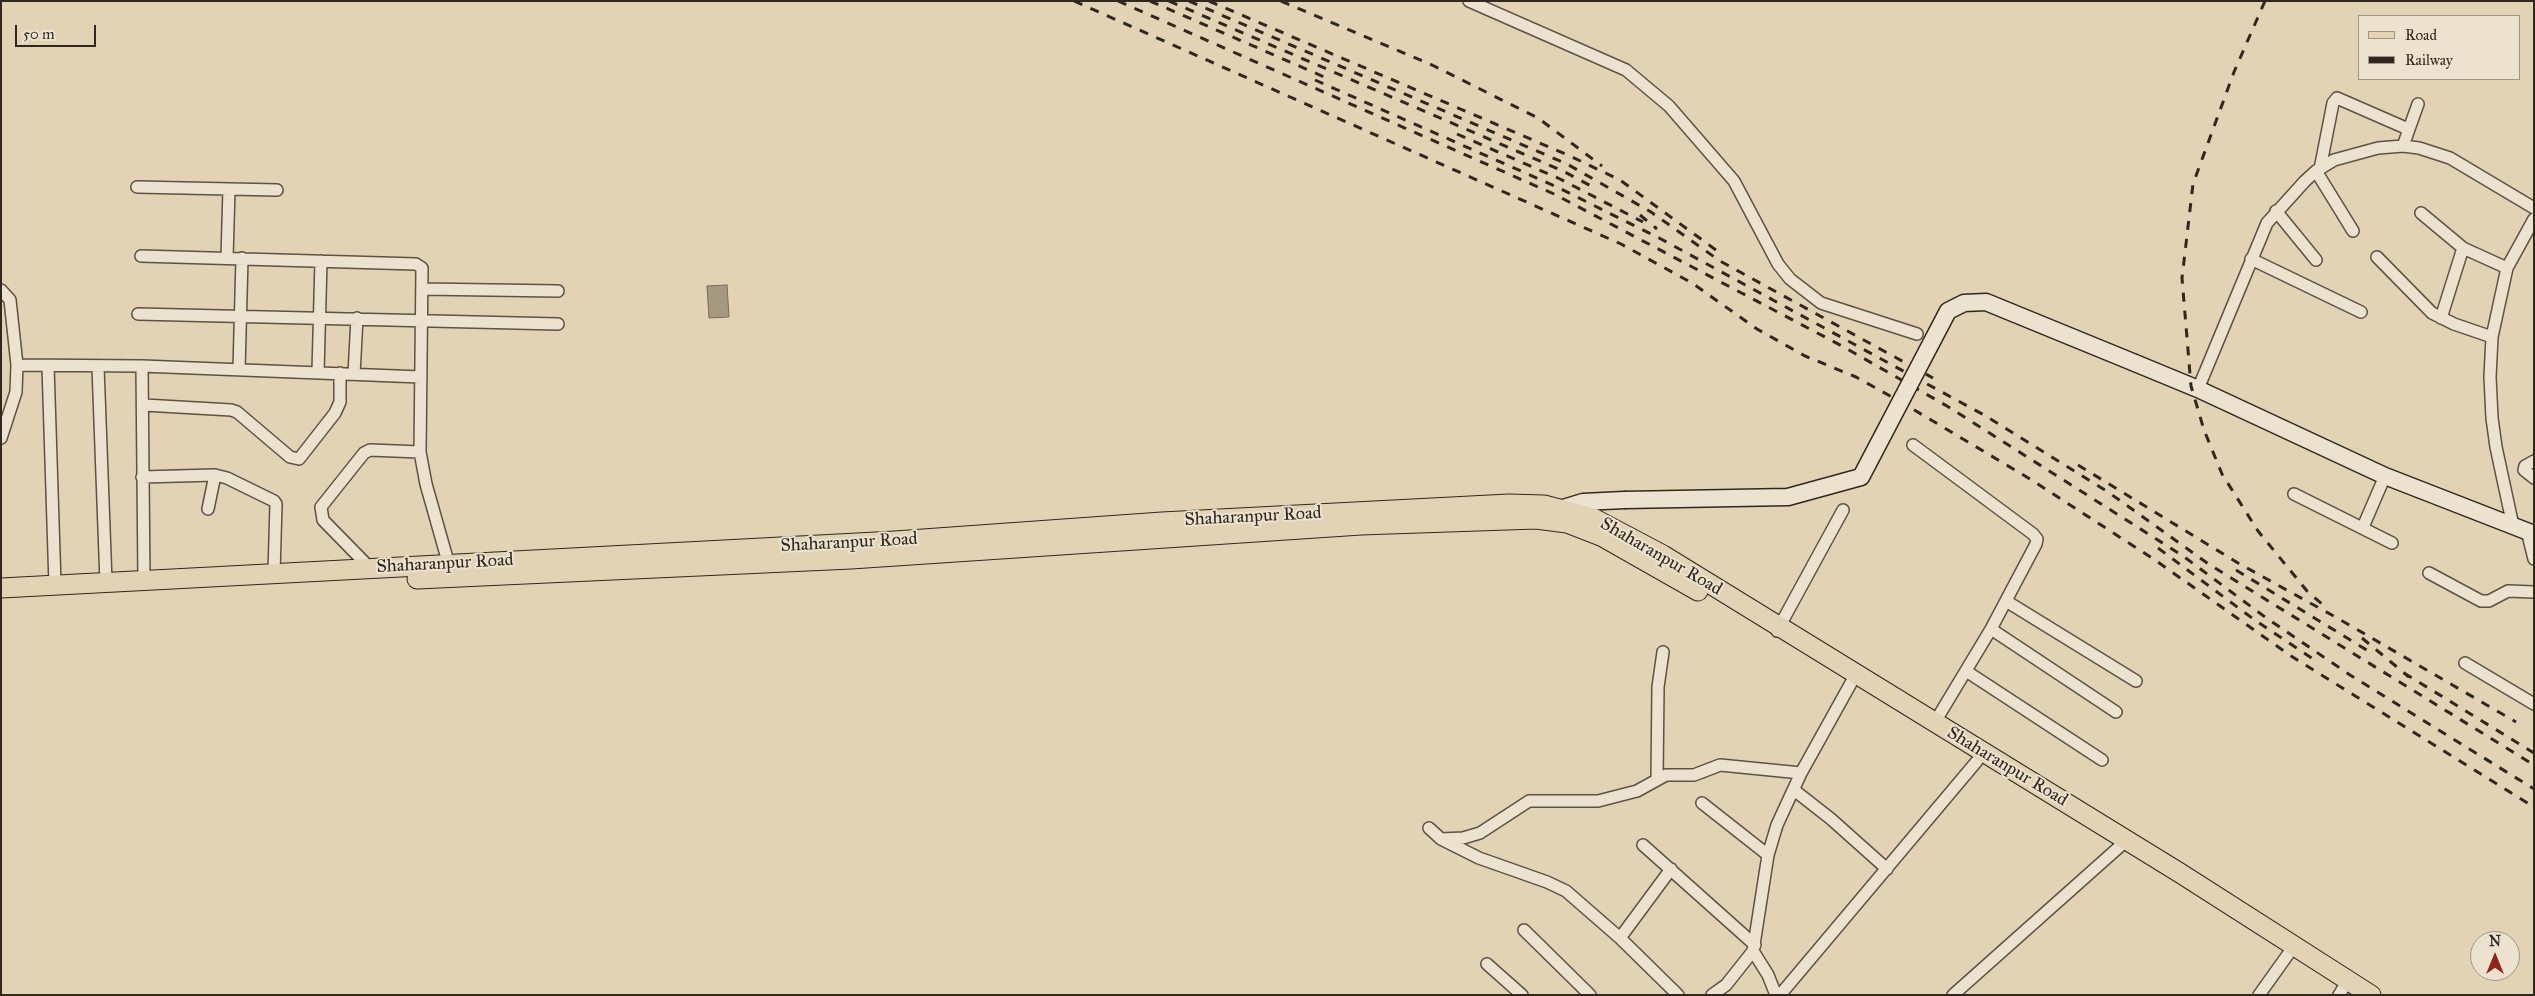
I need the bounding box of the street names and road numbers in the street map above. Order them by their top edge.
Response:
street label: Shaharanpur Road [1184,503,1322,531]
street label: Shaharanpur Road [1596,513,1726,601]
street label: Shaharanpur Road [780,529,918,557]
street label: Shaharanpur Road [376,550,514,578]
street label: Shaharanpur Road [1943,722,2071,812]

